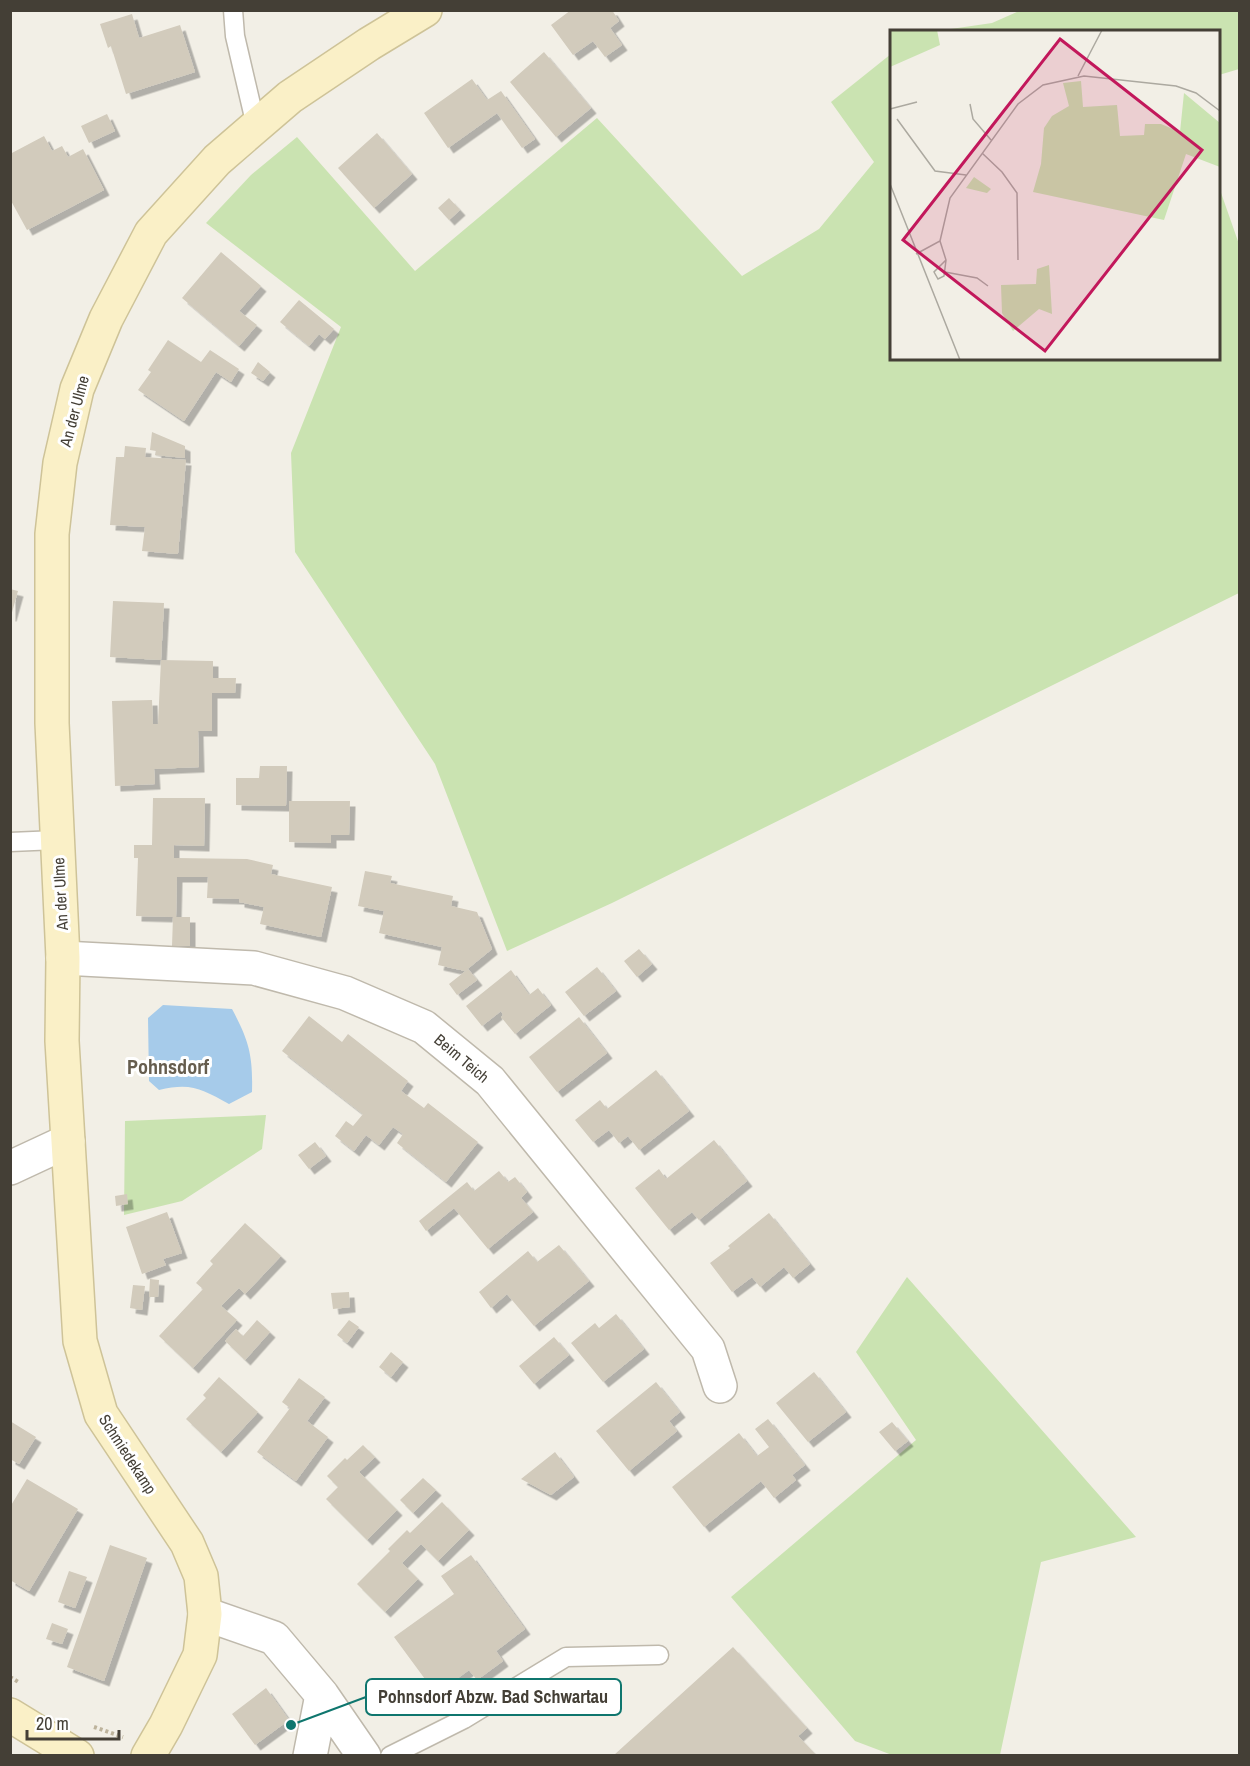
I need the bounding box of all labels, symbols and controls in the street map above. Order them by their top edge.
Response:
inset map [890,30,1220,360]
street label: An der Ulme [54,373,94,450]
street label: An der Ulme [47,857,73,932]
street label: Beim Teich [430,1029,494,1087]
district label: Pohnsdorf [127,1053,210,1080]
street label: Schmiedekamp [94,1410,162,1498]
callout: Pohnsdorf Abzw. Bad Schwartau [366,1679,621,1715]
text: Pohnsdorf Abzw. Bad Schwartau [378,1684,608,1709]
scale bar [27,1703,118,1741]
text: 20 m [36,1711,69,1736]

